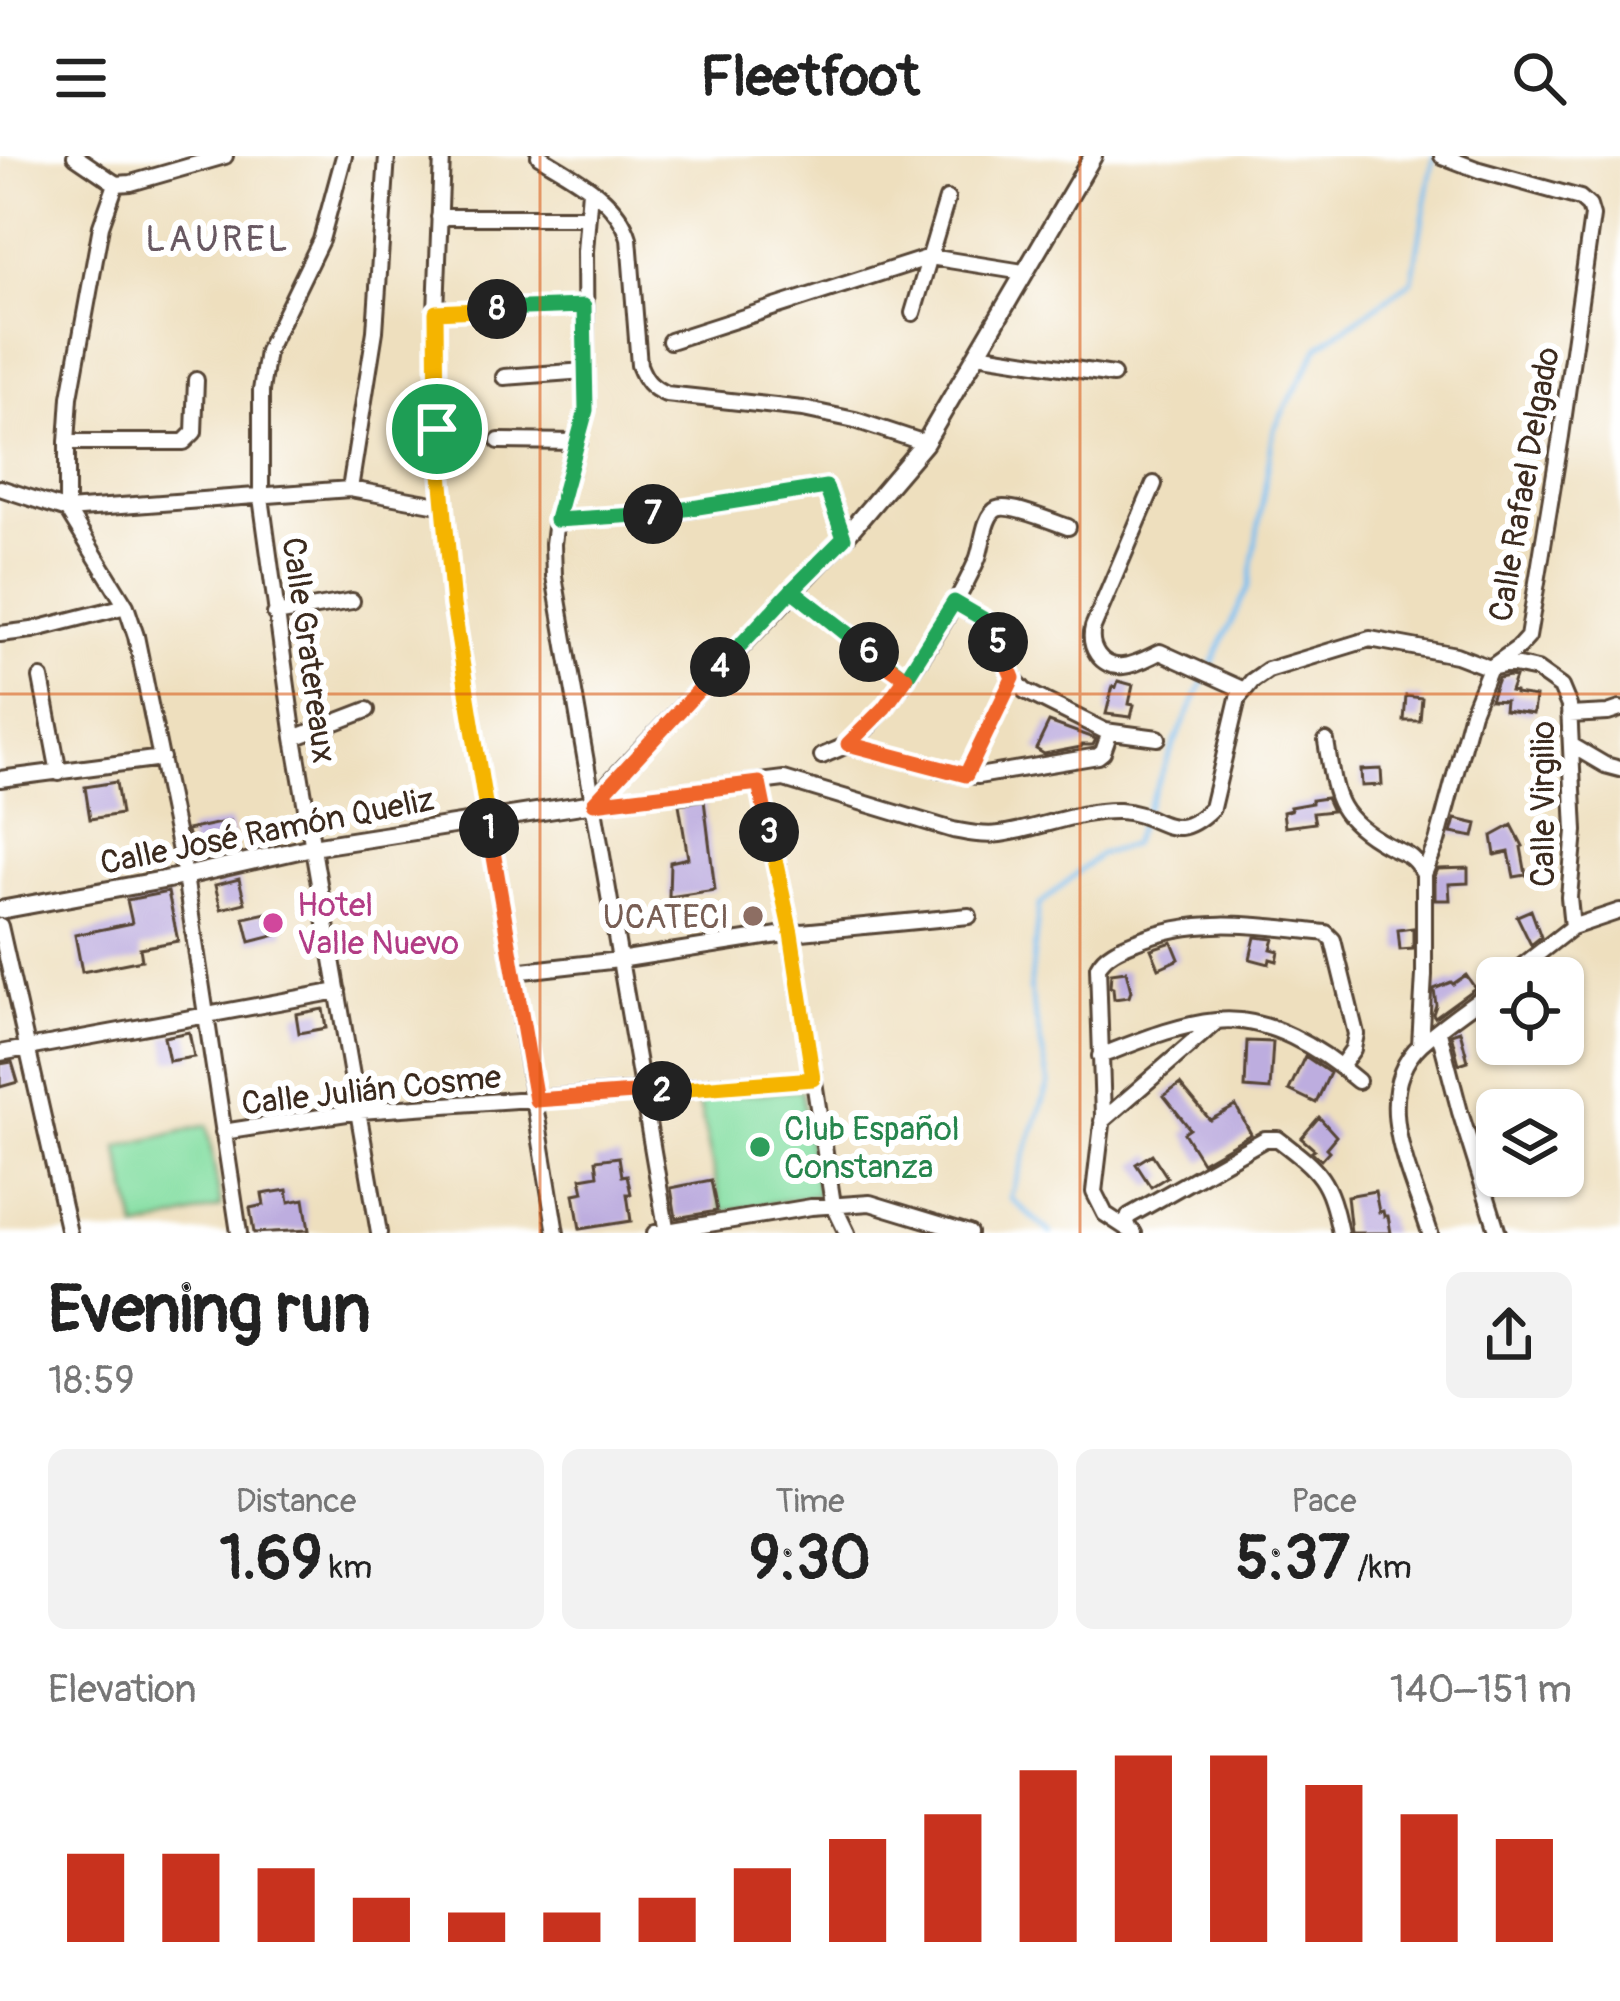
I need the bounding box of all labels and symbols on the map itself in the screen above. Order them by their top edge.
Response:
district label: LAUREL [145,217,291,262]
pin: 8 [467,279,527,339]
street label: Calle Rafael Delgado [1480,344,1569,625]
pin [386,378,488,480]
pin: 7 [623,484,683,544]
street label: Calle Gratereaux [272,535,345,766]
pin: 5 [968,612,1028,672]
pin: 6 [839,622,899,682]
pin: 4 [690,637,750,697]
street label: Calle Virgilio [1523,721,1564,887]
street label: Calle José Ramón Queliz [97,779,438,884]
pin: 1 [459,798,519,858]
pin: 3 [739,802,799,862]
place label: Hotel Valle Nuevo [297,885,459,964]
place label: UCATECI [603,897,729,938]
marker: UCATECI [740,903,766,929]
marker: Hotel Valle Nuevo [260,910,286,936]
street label: Calle Julián Cosme [239,1056,503,1125]
pin: 2 [632,1061,692,1121]
place label: Club Español Constanza [784,1109,960,1188]
marker: Club Español Constanza [747,1134,773,1160]

